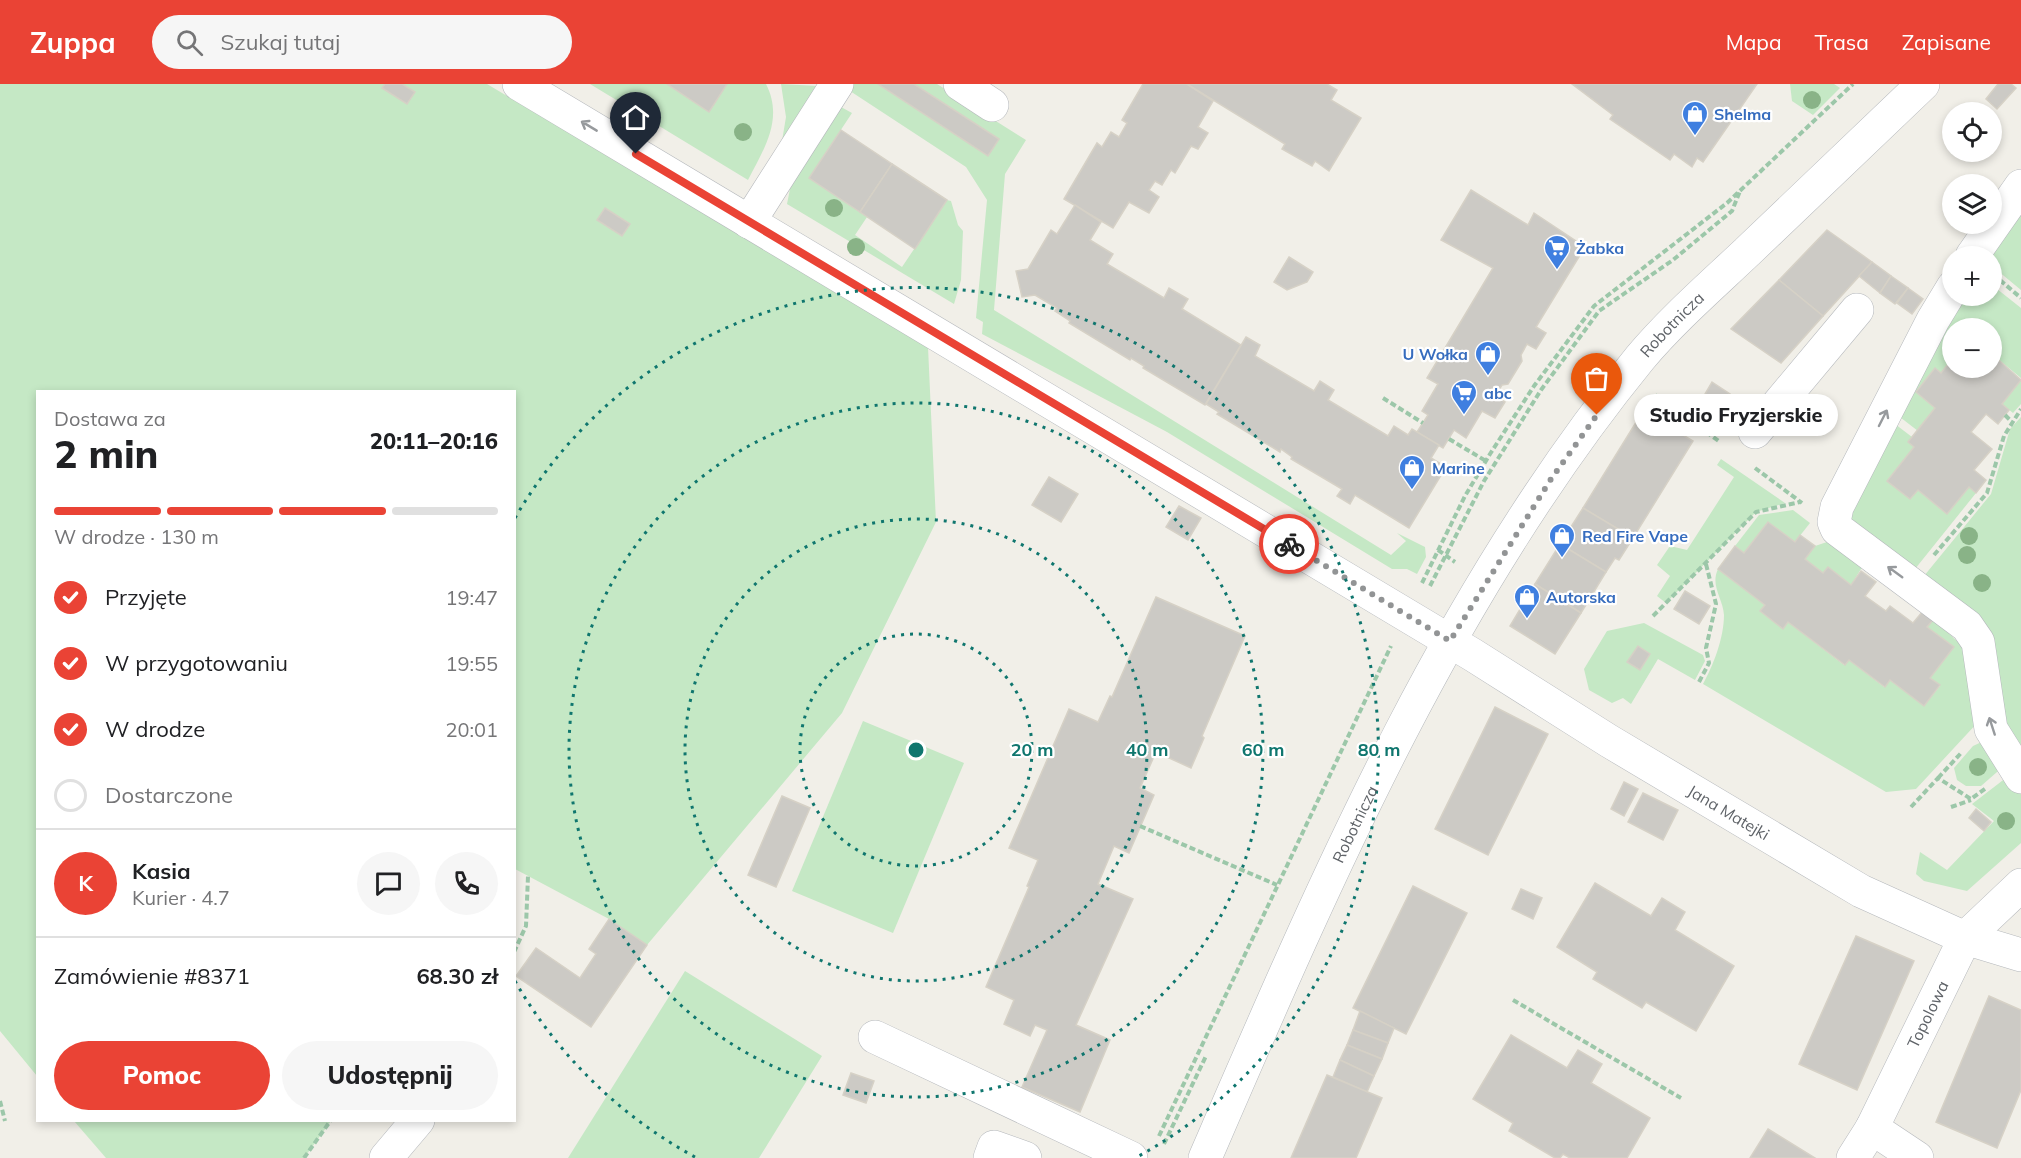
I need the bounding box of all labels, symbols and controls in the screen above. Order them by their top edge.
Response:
search box [152,15,572,69]
text: Zuppa [30,25,116,60]
icon: search [173,26,206,59]
text: Szukaj tutaj [221,28,340,56]
text: Mapa [1726,29,1782,55]
text: Trasa [1815,29,1869,55]
text: Zapisane [1902,29,1991,55]
pin [610,92,661,154]
shop icon: Shelma [1680,99,1710,137]
icon: home [619,101,652,134]
map controls [1942,102,2002,378]
button: locate [1942,102,2002,162]
place label: Shelma [1714,104,1771,124]
one-way arrow [581,119,598,131]
button: layers [1942,174,2002,234]
supermarket icon: Żabka [1542,233,1572,271]
place label: Żabka [1576,238,1624,258]
button: + [1942,246,2002,306]
street label: Robotnicza [1635,288,1708,361]
button: − [1942,318,2002,378]
shop icon: U Wołka [1473,339,1503,377]
place label: U Wołka [1403,344,1468,364]
pin [1571,353,1622,415]
icon: bag [1580,362,1613,395]
supermarket icon: abc [1449,378,1479,416]
place label: abc [1484,383,1512,403]
callout: Studio Fryzjerskie [1633,394,1837,436]
text: Studio Fryzjerskie [1649,402,1823,427]
text: Dostawa za [54,406,166,431]
one-way arrow [1877,409,1889,427]
text: 20:11–20:16 [370,427,498,455]
text: 2 min [54,429,159,478]
shop icon: Marine [1397,453,1427,491]
place label: Marine [1432,458,1485,478]
courier [1259,514,1319,574]
shop icon: Red Fire Vape [1547,521,1577,559]
text: W drodze · 130 m [54,524,219,549]
place label: Red Fire Vape [1582,526,1688,546]
icon: bike [1273,528,1306,561]
one-way arrow [1887,566,1903,578]
icon: check [54,581,87,614]
shop icon: Autorska [1512,582,1542,620]
text: Przyjęte [105,583,187,611]
text: 19:47 [445,585,498,610]
place label: Autorska [1546,587,1616,607]
icon: check [54,647,87,680]
text: W przygotowaniu [105,649,288,677]
text: 19:55 [445,651,498,676]
icon: check [54,713,87,746]
text: W drodze [105,715,205,743]
text: 20:01 [445,717,498,742]
one-way arrow [1986,717,1997,736]
text: 20 m [1011,738,1053,761]
text: 40 m [1126,738,1168,761]
text: 60 m [1242,738,1284,761]
text: 80 m [1358,738,1400,761]
centre of rings [906,740,926,760]
street label: Jana Matejki [1684,780,1773,844]
text: Dostarczone [105,781,233,809]
street label: Robotnicza [1328,782,1382,866]
button: chat [357,852,420,915]
button: phone [435,852,498,915]
text: Kasia [132,857,191,885]
text: K [78,869,93,897]
text: Kurier · 4.7 [132,885,230,910]
text: Zamówienie #8371 [54,962,250,990]
text: 68.30 zł [416,962,498,990]
street label: Topolowa [1903,977,1953,1051]
button: Pomoc [54,1041,270,1110]
button: Udostępnij [282,1041,498,1110]

